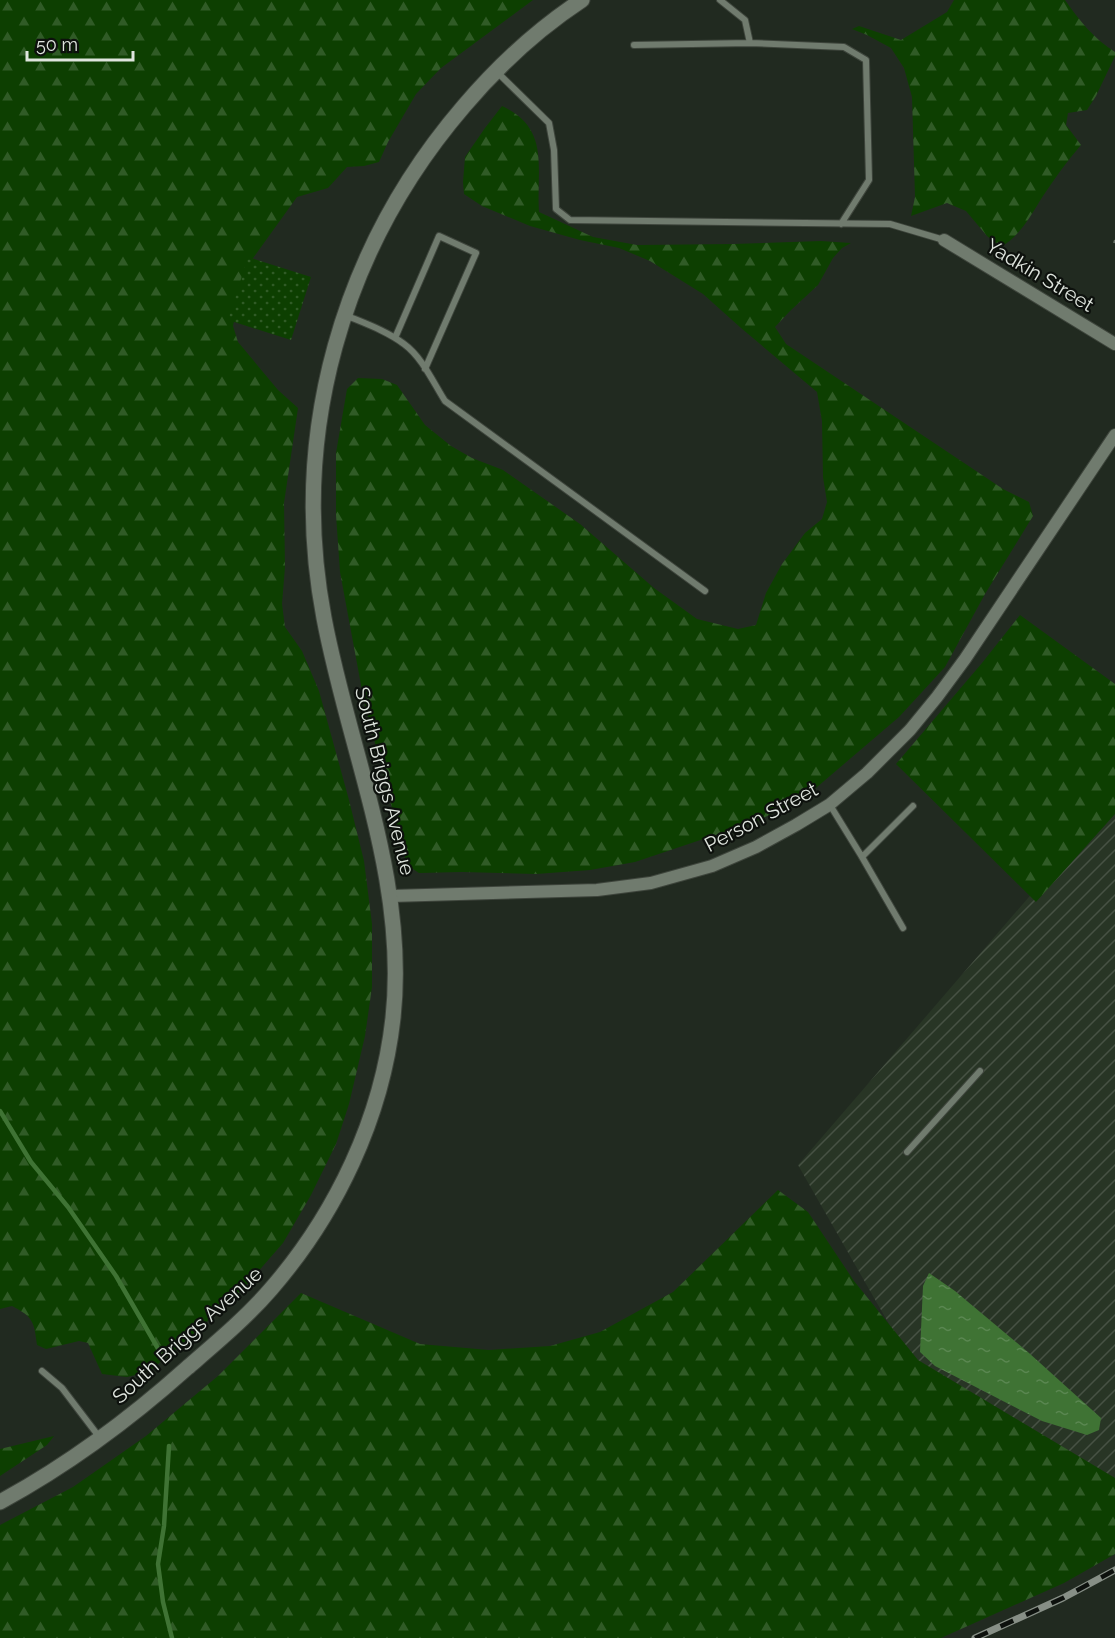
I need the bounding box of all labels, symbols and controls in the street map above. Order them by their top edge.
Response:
scale bar [27,24,134,62]
text: 50 m [36,34,78,55]
street label: Yadkin Street [982,233,1099,317]
street label: South Briggs Avenue [350,684,420,878]
street label: Person Street [700,777,822,857]
street label: South Briggs Avenue [107,1261,267,1409]

